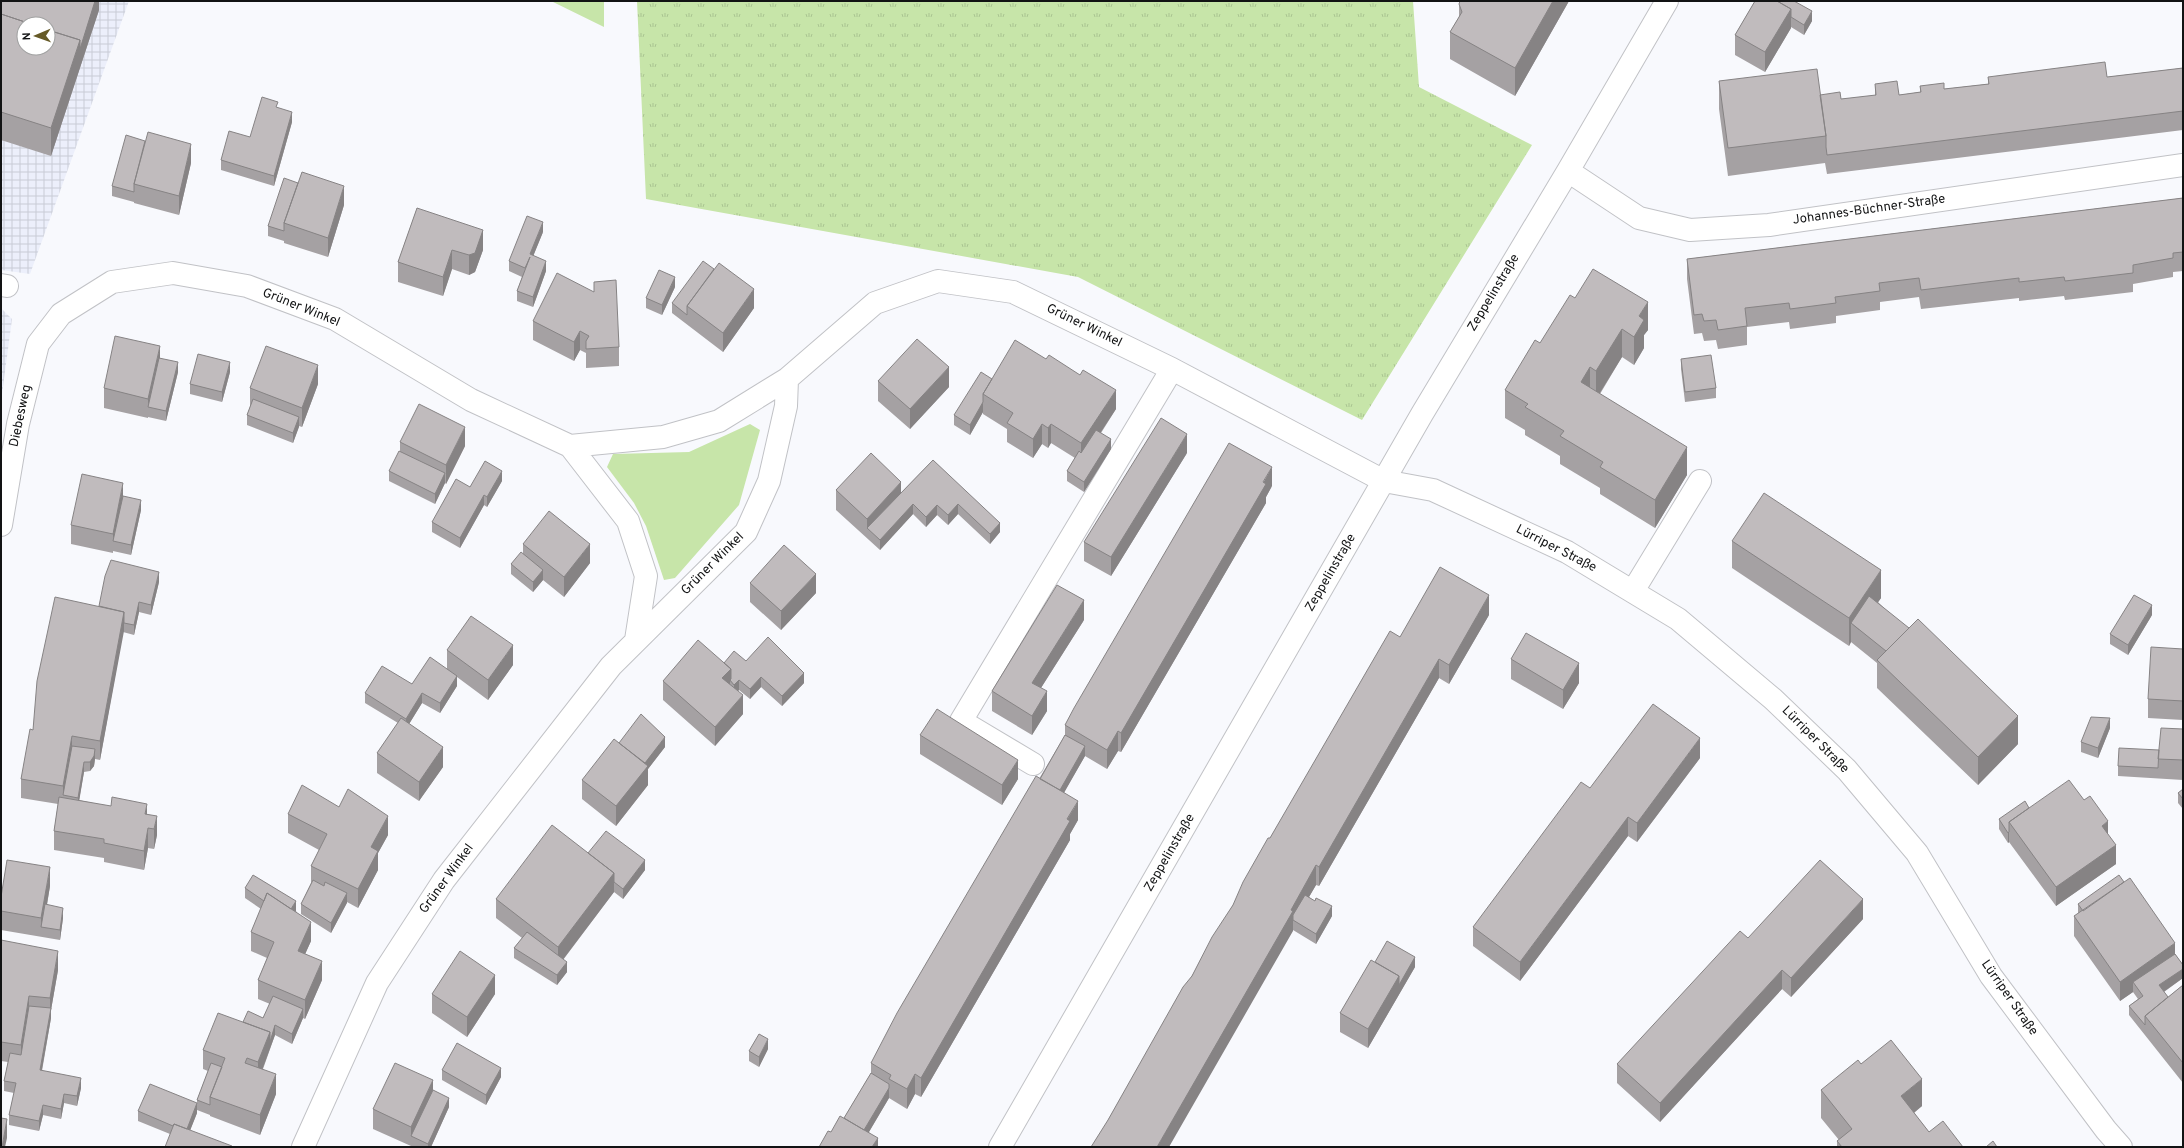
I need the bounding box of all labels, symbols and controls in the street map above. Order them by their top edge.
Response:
north arrow [16,16,56,56]
text: N [20,32,34,41]
street label: Johannes-Büchner-Straße [1792,191,1946,229]
street label: Zeppelinstraße [1465,251,1523,335]
street label: Grüner Winkel [260,285,342,331]
street label: Grüner Winkel [1044,301,1124,351]
street label: Diebesweg [7,383,35,449]
street label: Lürriper Straße [1513,522,1599,576]
street label: Grüner Winkel [678,529,748,599]
street label: Zeppelinstraße [1302,531,1360,615]
street label: Lürriper Straße [1778,703,1852,777]
street label: Zeppelinstraße [1141,811,1199,895]
street label: Grüner Winkel [416,841,478,917]
street label: Lürriper Straße [1977,957,2041,1039]

